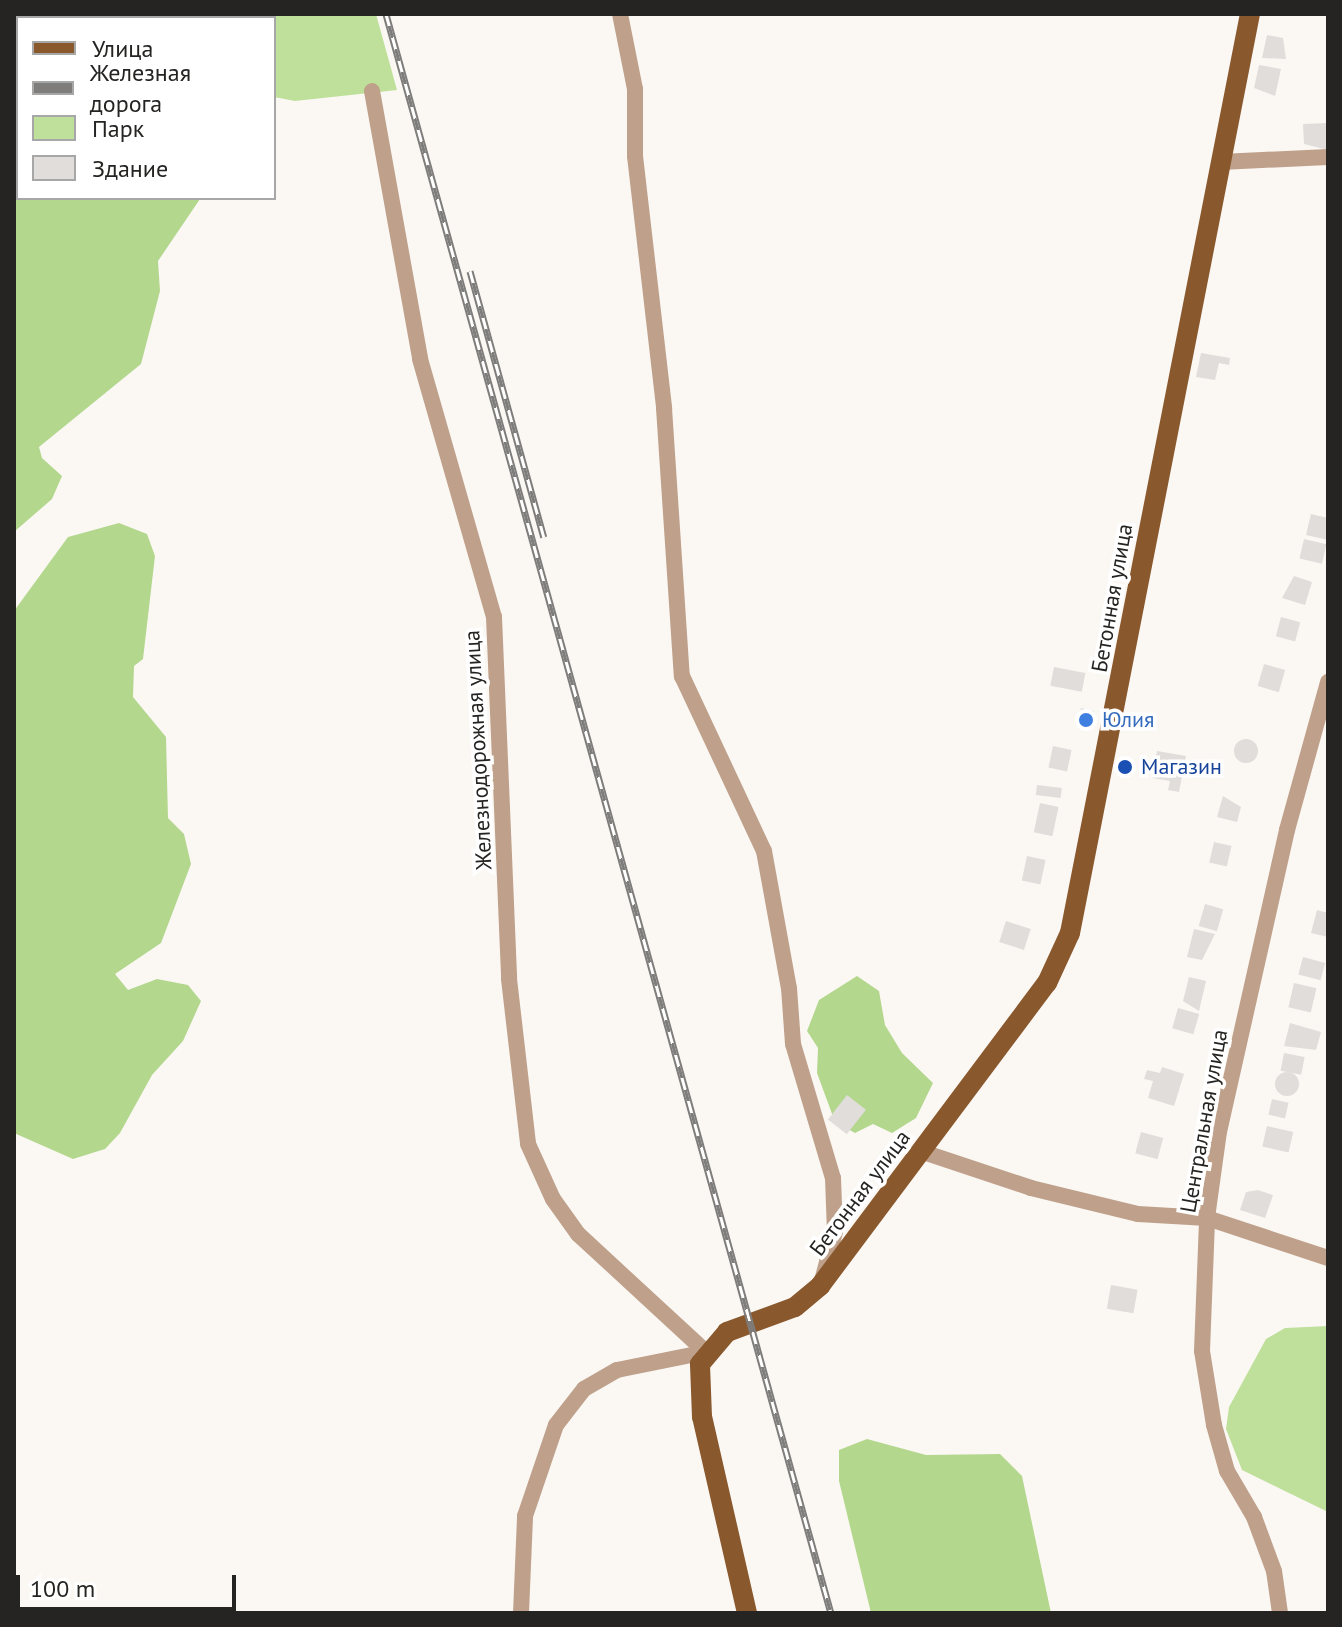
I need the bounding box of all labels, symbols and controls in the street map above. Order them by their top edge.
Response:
legend [16,16,276,200]
text: Улица [92,33,153,64]
text: Железная дорога [90,57,191,119]
text: Парк [92,113,144,144]
text: Здание [92,153,168,184]
street label: Бетонная улица [1086,522,1138,674]
street label: Железнодорожная улица [459,629,497,871]
place label: Юлия [1102,707,1154,733]
marker: Юлия [1077,711,1095,729]
place label: Магазин [1141,754,1222,780]
marker: Магазин [1116,758,1134,776]
street label: Центральная улица [1175,1027,1233,1215]
street label: Бетонная улица [804,1125,916,1261]
scale bar [20,1559,240,1609]
text: 100 m [30,1573,95,1604]

